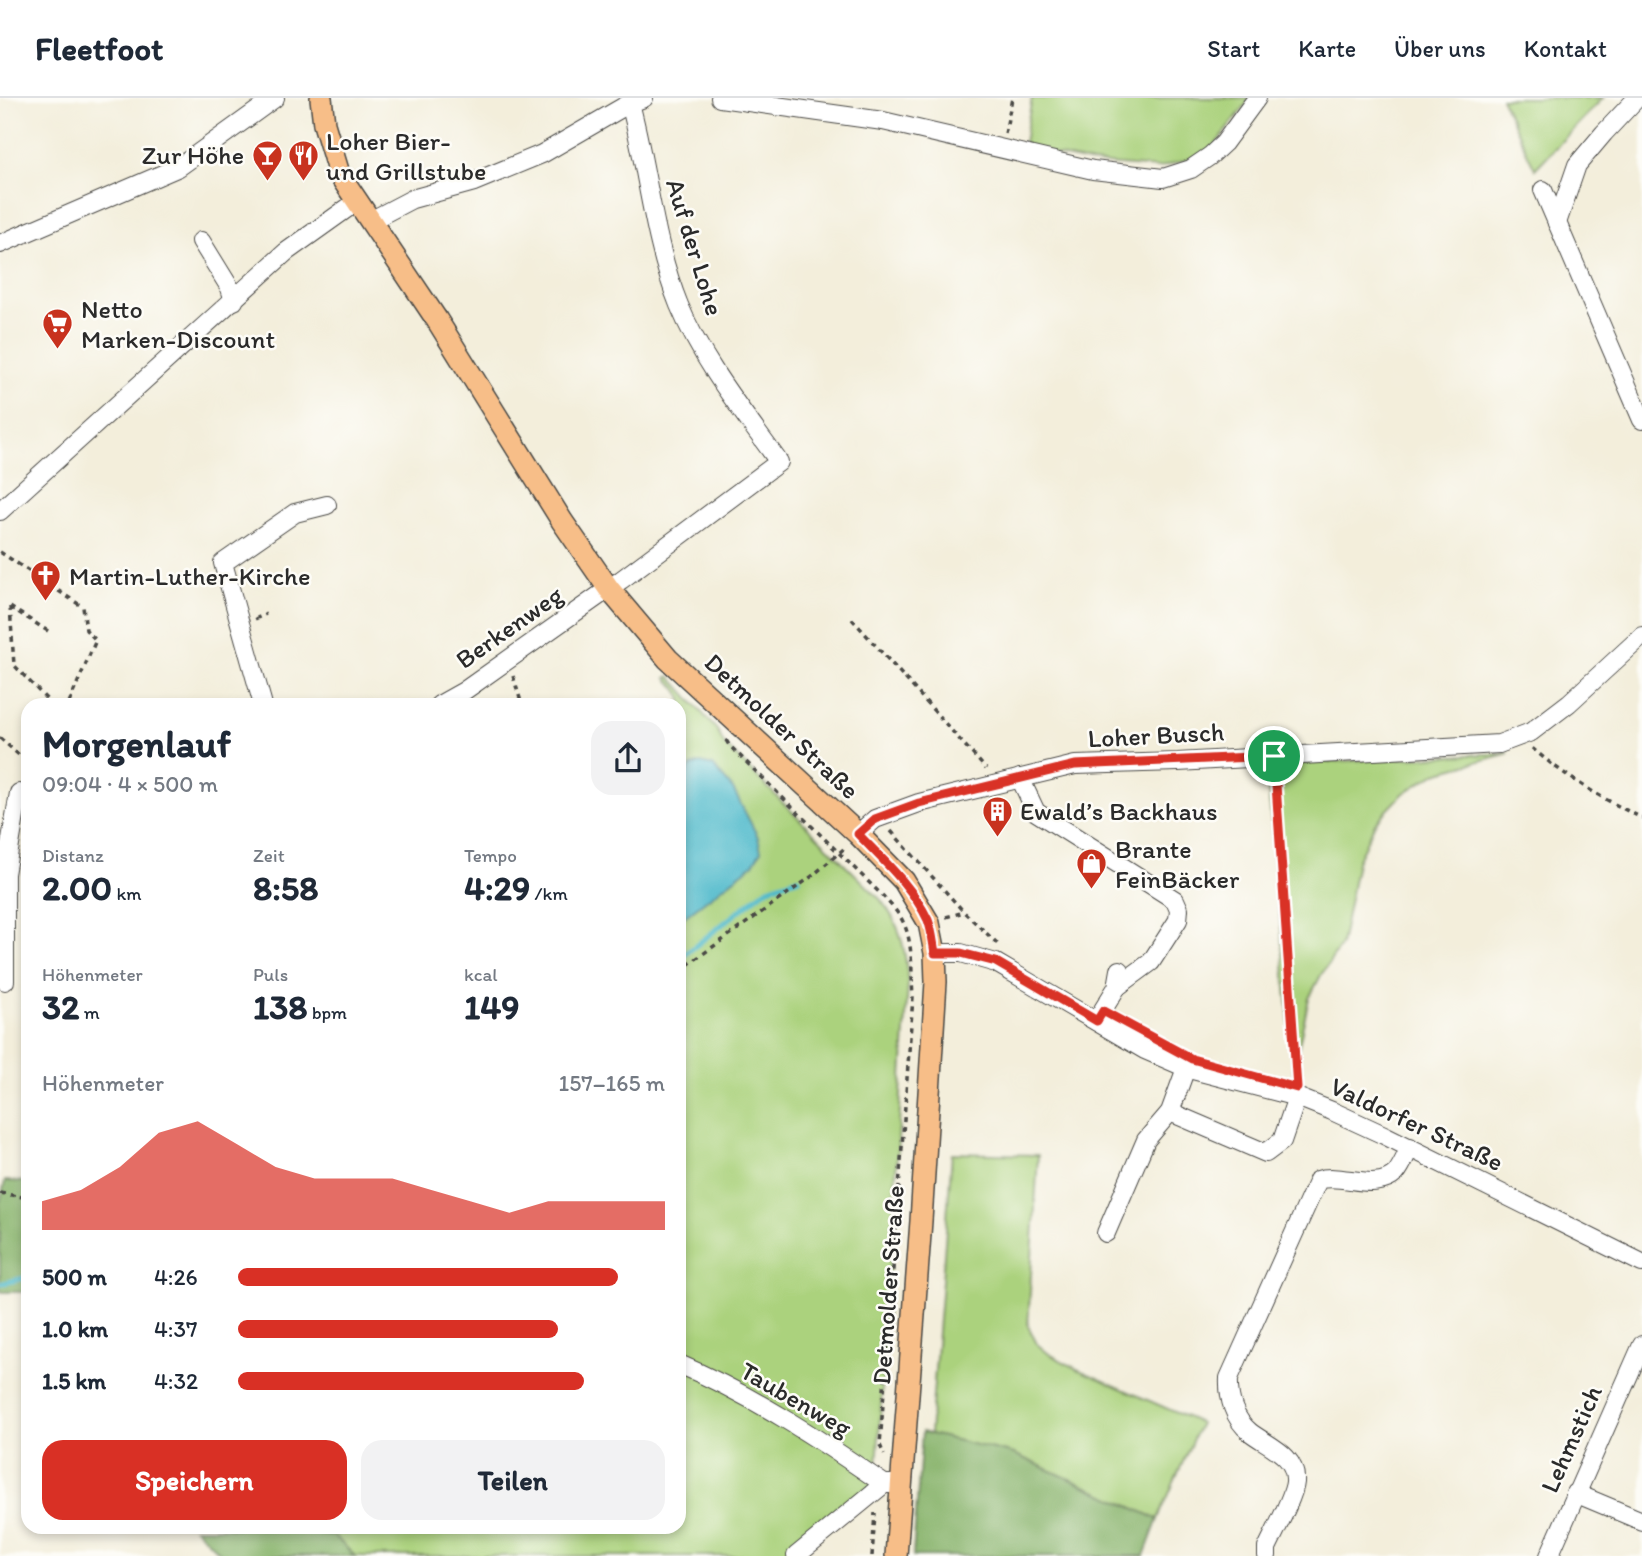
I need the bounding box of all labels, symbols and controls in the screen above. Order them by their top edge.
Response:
text: Fleetfoot [35,29,163,68]
text: Start [1207,34,1260,63]
text: Karte [1298,34,1356,63]
text: Über uns [1394,34,1486,63]
text: Kontakt [1524,34,1607,63]
place label: Loher Bier- und Grillstube [326,125,486,187]
bar icon: Zur Höhe [250,138,284,182]
place label: Zur Höhe [142,139,244,171]
restaurant icon: Loher Bier- und Grillstube [286,139,320,183]
street label: Auf der Lohe [659,175,731,319]
place label: Netto Marken-Discount [81,293,276,355]
supermarket icon: Netto Marken-Discount [41,307,75,351]
church icon: Martin-Luther-Kirche [29,559,63,603]
place label: Martin-Luther-Kirche [69,560,310,592]
street label: Berkenweg [449,578,569,675]
street label: Detmolder Straße [698,646,866,806]
street label: Loher Busch [1087,715,1225,755]
text: Morgenlauf [42,721,231,767]
button: share [591,721,665,795]
pin [1244,726,1304,786]
icon: arrive [1255,737,1293,775]
text: 09:04 · 4 × 500 m [42,770,218,798]
building icon: Ewald’s Backhaus [980,794,1014,838]
place label: Ewald’s Backhaus [1020,795,1218,827]
place label: Brante FeinBäcker [1115,833,1240,895]
text: Distanz [42,844,104,867]
text: Zeit [253,844,285,867]
text: Tempo [464,844,517,867]
shop icon: Brante FeinBäcker [1075,847,1109,891]
text: 2.00 [42,867,112,909]
text: 8:58 [253,867,318,909]
text: 4:29 [464,867,530,909]
text: km [112,882,142,905]
text: /km [530,882,568,905]
text: Höhenmeter [42,963,143,986]
text: Puls [253,963,288,986]
text: kcal [464,963,498,986]
text: 32 [42,986,80,1028]
text: 138 [253,986,308,1028]
text: 149 [464,986,520,1028]
text: m [80,1001,100,1024]
text: bpm [308,1001,347,1024]
text: Höhenmeter [42,1069,164,1097]
text: 157–165 m [559,1069,665,1097]
street label: Valdorfer Straße [1325,1070,1509,1178]
street label: Detmolder Straße [865,1184,911,1386]
text: 500 m [42,1263,107,1291]
text: 4:26 [154,1263,198,1291]
text: 1.0 km [42,1315,108,1343]
text: 4:37 [154,1315,197,1343]
street label: Taubenweg [735,1354,858,1444]
text: 1.5 km [42,1367,106,1395]
text: 4:32 [154,1367,198,1395]
street label: Lehmstich [1533,1380,1609,1498]
button: Speichern [42,1440,347,1520]
button: Teilen [361,1440,665,1520]

